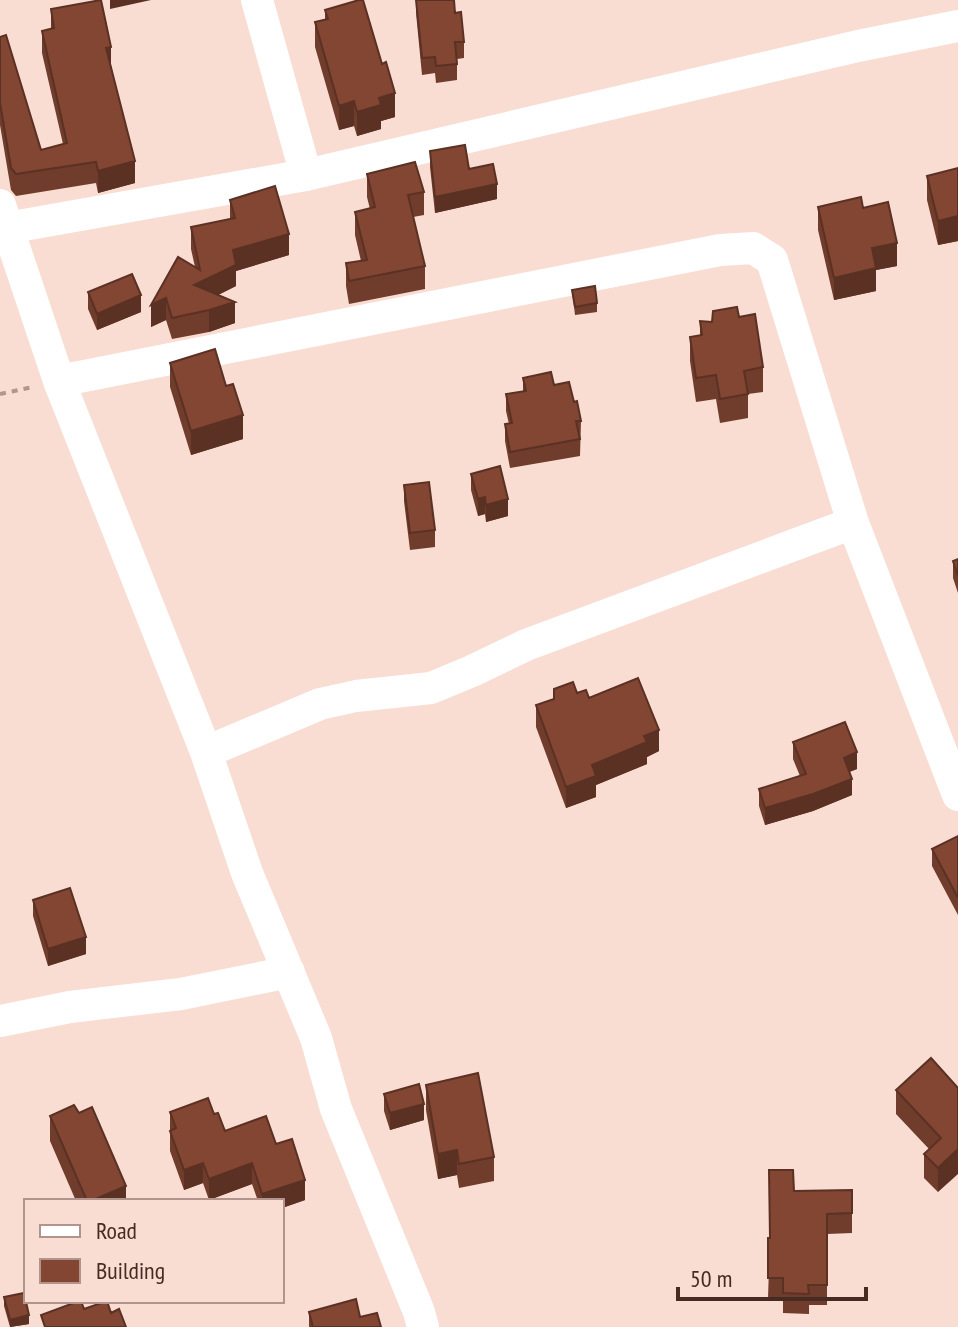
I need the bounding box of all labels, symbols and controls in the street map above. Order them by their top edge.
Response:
legend [24,1199,284,1303]
text: Road [96,1215,137,1246]
scale bar [678,1251,866,1301]
text: Building [96,1255,165,1286]
text: 50 m [690,1263,732,1294]

